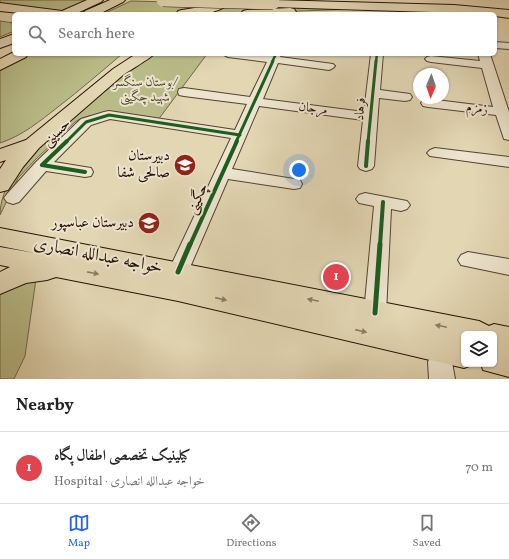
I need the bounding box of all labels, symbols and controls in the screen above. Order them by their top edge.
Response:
search box [12,12,497,56]
icon: search [26,23,48,45]
text: Search here [58,24,135,45]
north arrow [413,68,449,104]
park label: بوستان سنگسر/ شهید چگینی [112,73,178,107]
street label: فرهاد [351,97,371,121]
street label: مرجان [297,98,329,120]
street label: زمزم [465,99,489,120]
street label: حسینی [38,114,76,152]
place label: دبیرستان صالحی شفا [117,146,170,184]
school or university icon: دبیرستان صالحی شفا [172,152,198,178]
your location [289,160,309,180]
street label: چگینی [181,179,214,218]
school or university icon: دبیرستان عباسپور [136,210,162,236]
place label: دبیرستان عباسپور [49,213,134,234]
street label: خواجه عبدالله انصاری [31,231,165,281]
pin: 1 [323,262,349,292]
one-way arrow [87,271,99,277]
one-way arrow [215,297,227,303]
one-way arrow [307,297,320,303]
one-way arrow [435,323,447,329]
one-way arrow [355,328,367,334]
map controls [461,331,497,367]
button: layers [461,331,497,367]
text: Nearby [16,394,74,417]
text: کیلینیک تخصصی اطفال پگاه [54,446,191,467]
text: 1 [26,459,32,477]
text: 70 m [465,459,493,477]
text: Hospital · خواجه عبدالله انصاری [54,473,205,491]
tab: Map [68,512,90,551]
tab: Directions [226,512,277,551]
tab: Saved [413,512,441,551]

